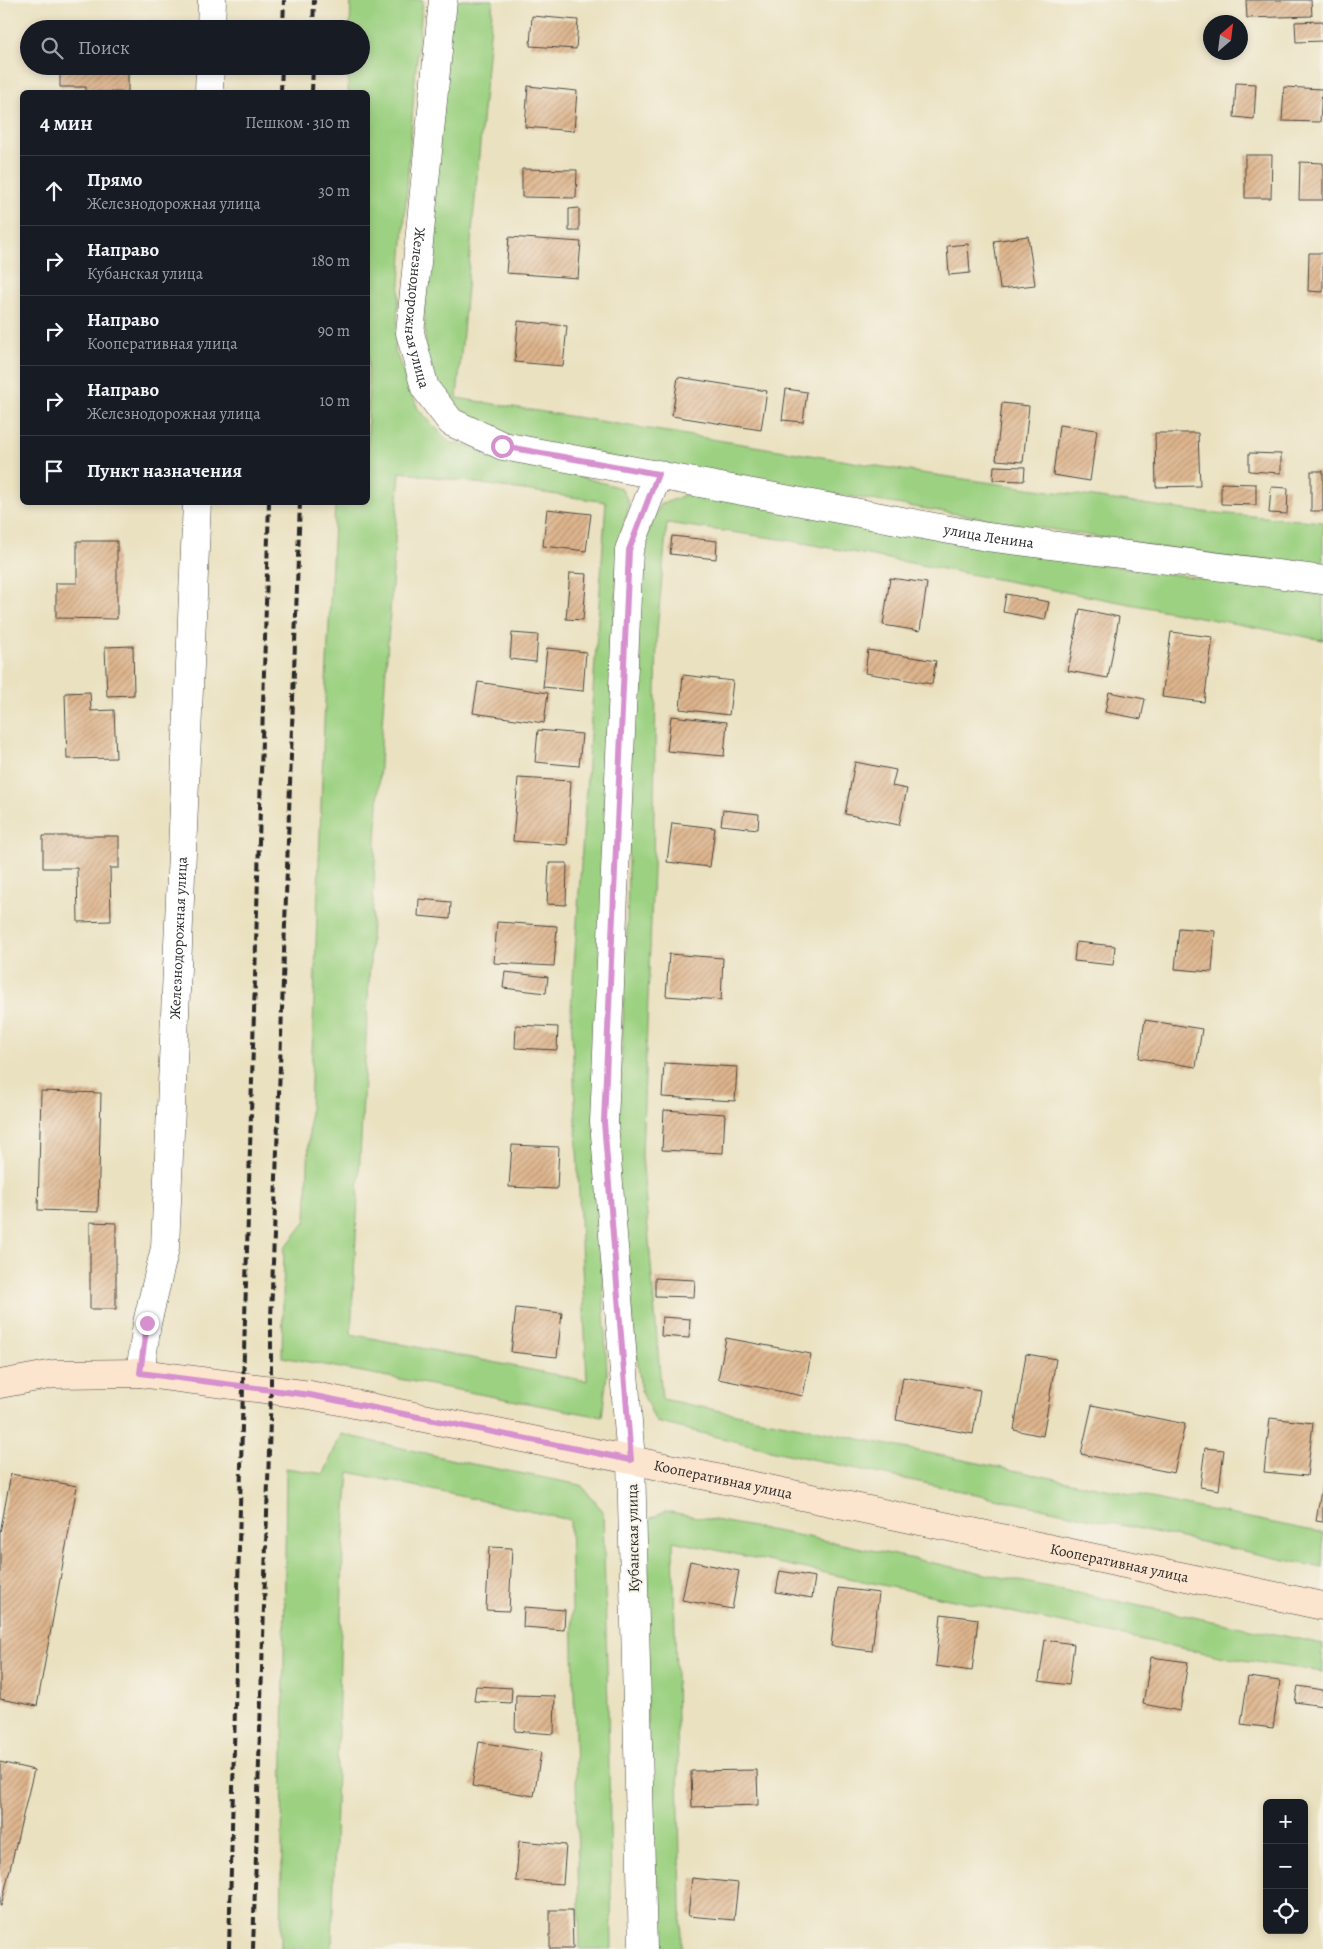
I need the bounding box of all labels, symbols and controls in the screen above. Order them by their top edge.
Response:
north arrow [1203,15,1248,60]
search box [20,20,370,75]
icon: search [38,34,66,62]
text: Поиск [78,35,130,61]
text: 4 мин [40,109,93,137]
text: Пешком · 310 m [245,112,350,134]
text: Прямо [87,167,142,193]
icon: ahead [40,177,68,205]
text: 30 m [318,180,350,202]
text: Железнодорожная улица [87,193,261,215]
street label: Железнодорожная улица [400,226,435,390]
text: Направо [87,237,159,263]
icon: right [40,247,68,275]
text: 180 m [312,250,350,272]
text: Кубанская улица [87,263,203,285]
text: Направо [87,307,159,333]
icon: right [40,317,68,345]
text: 90 m [318,320,350,342]
text: Кооперативная улица [87,333,238,355]
text: Направо [87,377,159,403]
icon: right [40,387,68,415]
text: 10 m [320,390,350,412]
text: Железнодорожная улица [87,403,261,425]
route start [491,435,514,458]
icon: arrive [40,457,68,485]
text: Пункт назначения [87,458,242,484]
street label: улица Ленина [941,519,1035,553]
street label: Железнодорожная улица [165,856,192,1020]
route end [136,1312,159,1335]
street label: Кооперативная улица [652,1455,794,1504]
street label: Кубанская улица [622,1483,644,1593]
street label: Кооперативная улица [1048,1539,1191,1587]
map controls [1263,1799,1308,1934]
button: + [1263,1799,1308,1844]
button: − [1263,1844,1308,1889]
button: locate [1263,1889,1308,1934]

